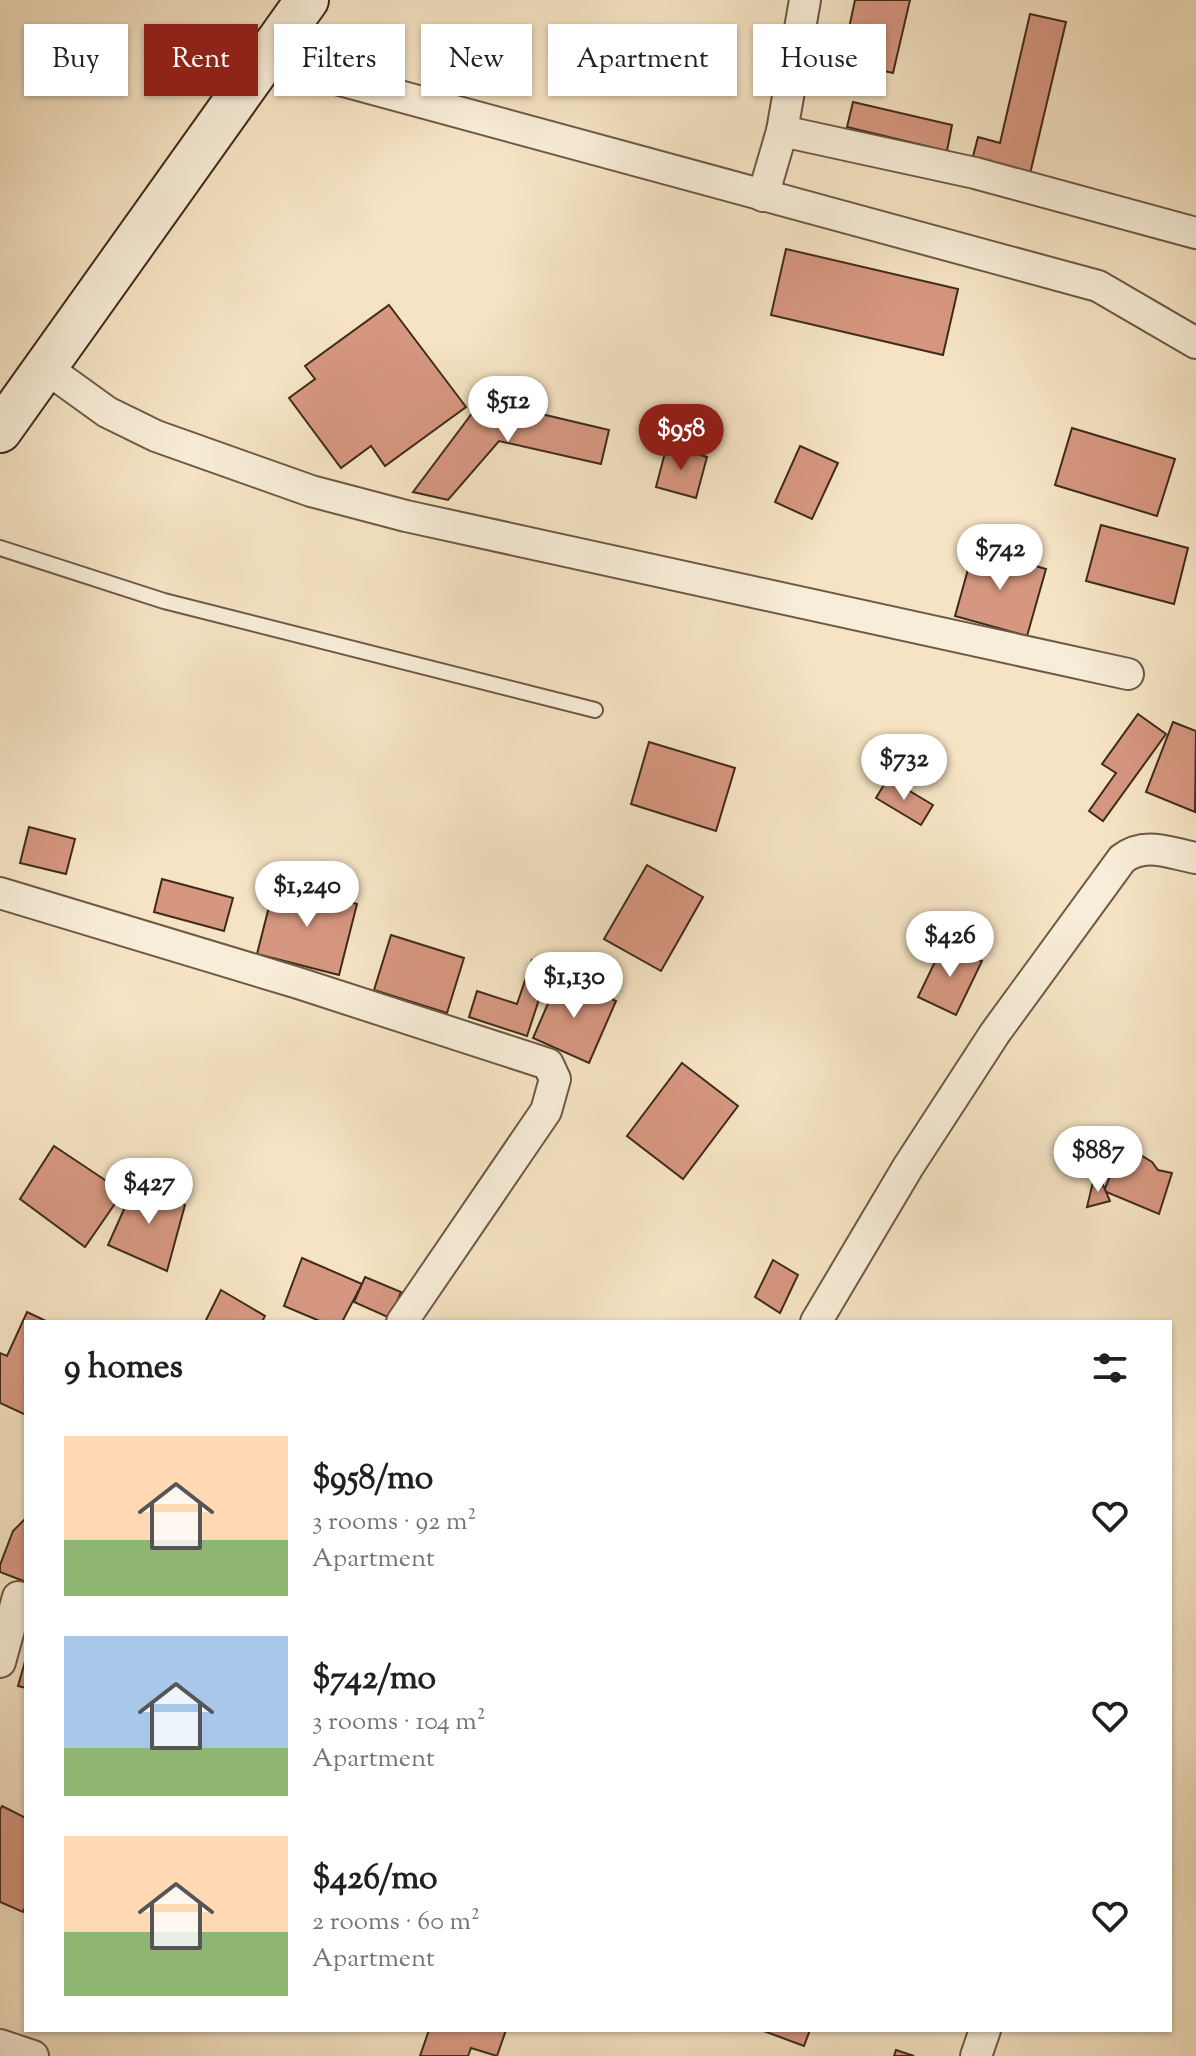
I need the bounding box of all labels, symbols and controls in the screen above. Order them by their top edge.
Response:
chip: Buy [24,24,128,96]
chip: Rent [144,24,258,96]
chip: Filters [274,24,405,96]
chip: New [421,24,532,96]
chip: Apartment [548,24,737,96]
chip: House [753,24,886,96]
pin: $512 [461,376,555,444]
text: $512 [486,383,530,420]
pin: $958 [634,404,728,472]
text: $958 [657,411,705,448]
pin: $742 [953,524,1047,592]
text: $742 [975,531,1025,568]
pin: $732 [857,734,951,802]
text: $732 [879,741,929,778]
pin: $1,240 [242,861,372,929]
text: $1,240 [273,868,341,905]
pin: $426 [903,911,997,979]
text: $426 [924,918,976,955]
pin: $1,130 [509,952,639,1020]
text: $1,130 [543,959,605,996]
pin: $887 [1051,1126,1145,1194]
text: $887 [1072,1133,1124,1170]
pin: $427 [102,1158,196,1226]
text: $427 [123,1165,175,1202]
text: 9 homes [64,1344,183,1393]
icon: filters [1088,1346,1132,1390]
text: $958/mo [312,1455,433,1504]
icon: home [128,1468,224,1564]
icon: heart [1088,1494,1132,1538]
text: 3 rooms · 92 m² [312,1504,476,1541]
text: Apartment [312,1541,435,1578]
text: $742/mo [312,1655,436,1704]
icon: home [128,1668,224,1764]
icon: heart [1088,1694,1132,1738]
text: 3 rooms · 104 m² [312,1704,486,1741]
text: Apartment [312,1741,435,1778]
text: $426/mo [312,1855,438,1904]
icon: home [128,1868,224,1964]
icon: heart [1088,1894,1132,1938]
text: 2 rooms · 60 m² [312,1904,480,1941]
text: Apartment [312,1941,435,1978]

